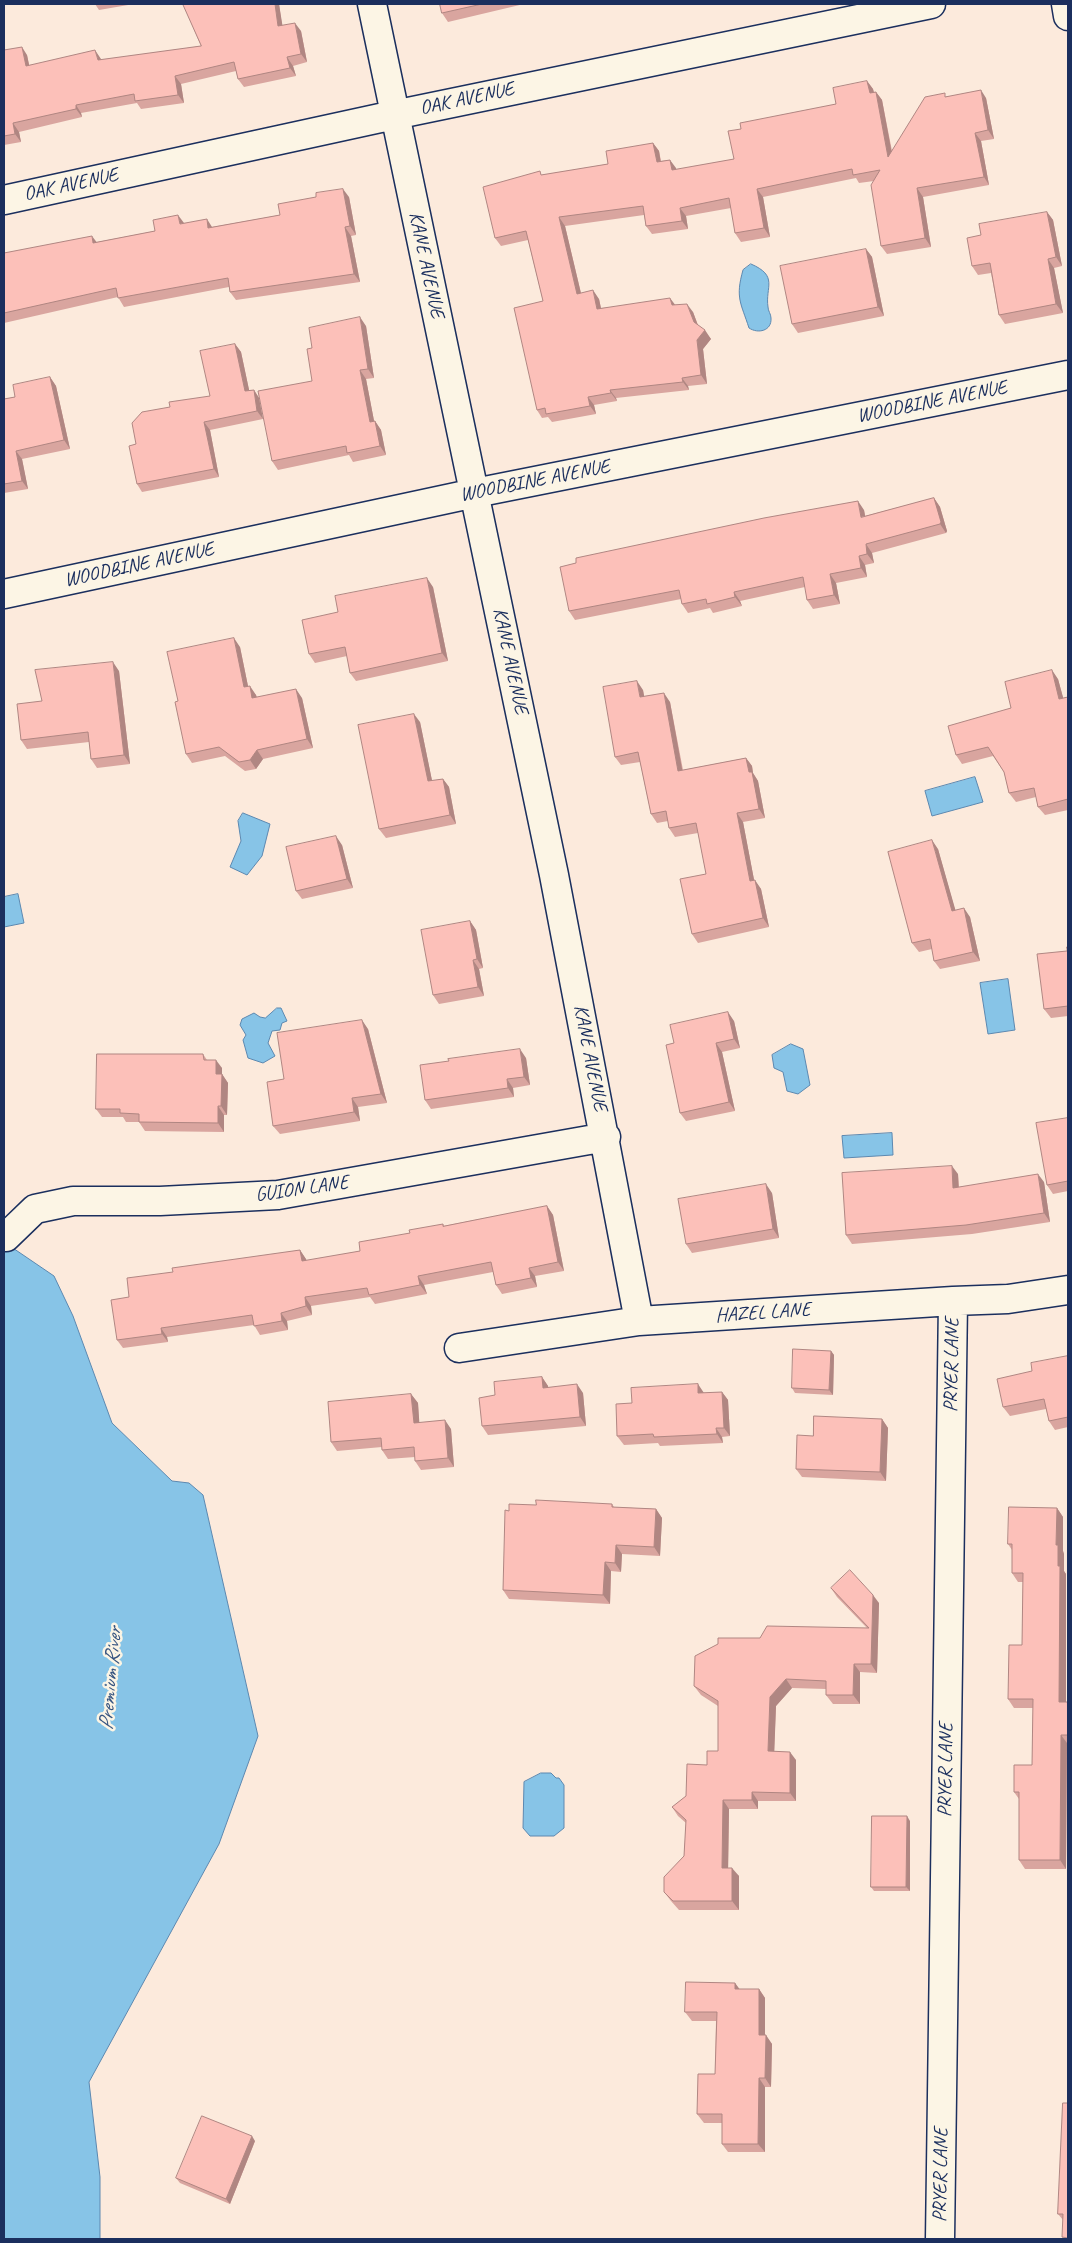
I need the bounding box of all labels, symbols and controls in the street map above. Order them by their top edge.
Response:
street label: OAK AVENUE [418,77,516,121]
street label: OAK AVENUE [22,163,120,207]
street label: KANE AVENUE [403,210,449,320]
street label: WOODBINE AVENUE [855,376,1009,428]
street label: WOODBINE AVENUE [458,455,612,507]
street label: WOODBINE AVENUE [62,537,216,593]
street label: KANE AVENUE [487,606,533,716]
street label: KANE AVENUE [568,1003,612,1113]
street label: GUION LANE [254,1171,350,1207]
street label: HAZEL LANE [715,1298,811,1328]
street label: PRYER LANE [939,1318,965,1412]
water label: Premium River [94,1627,128,1731]
street label: PRYER LANE [933,1723,959,1817]
street label: PRYER LANE [928,2128,954,2222]

